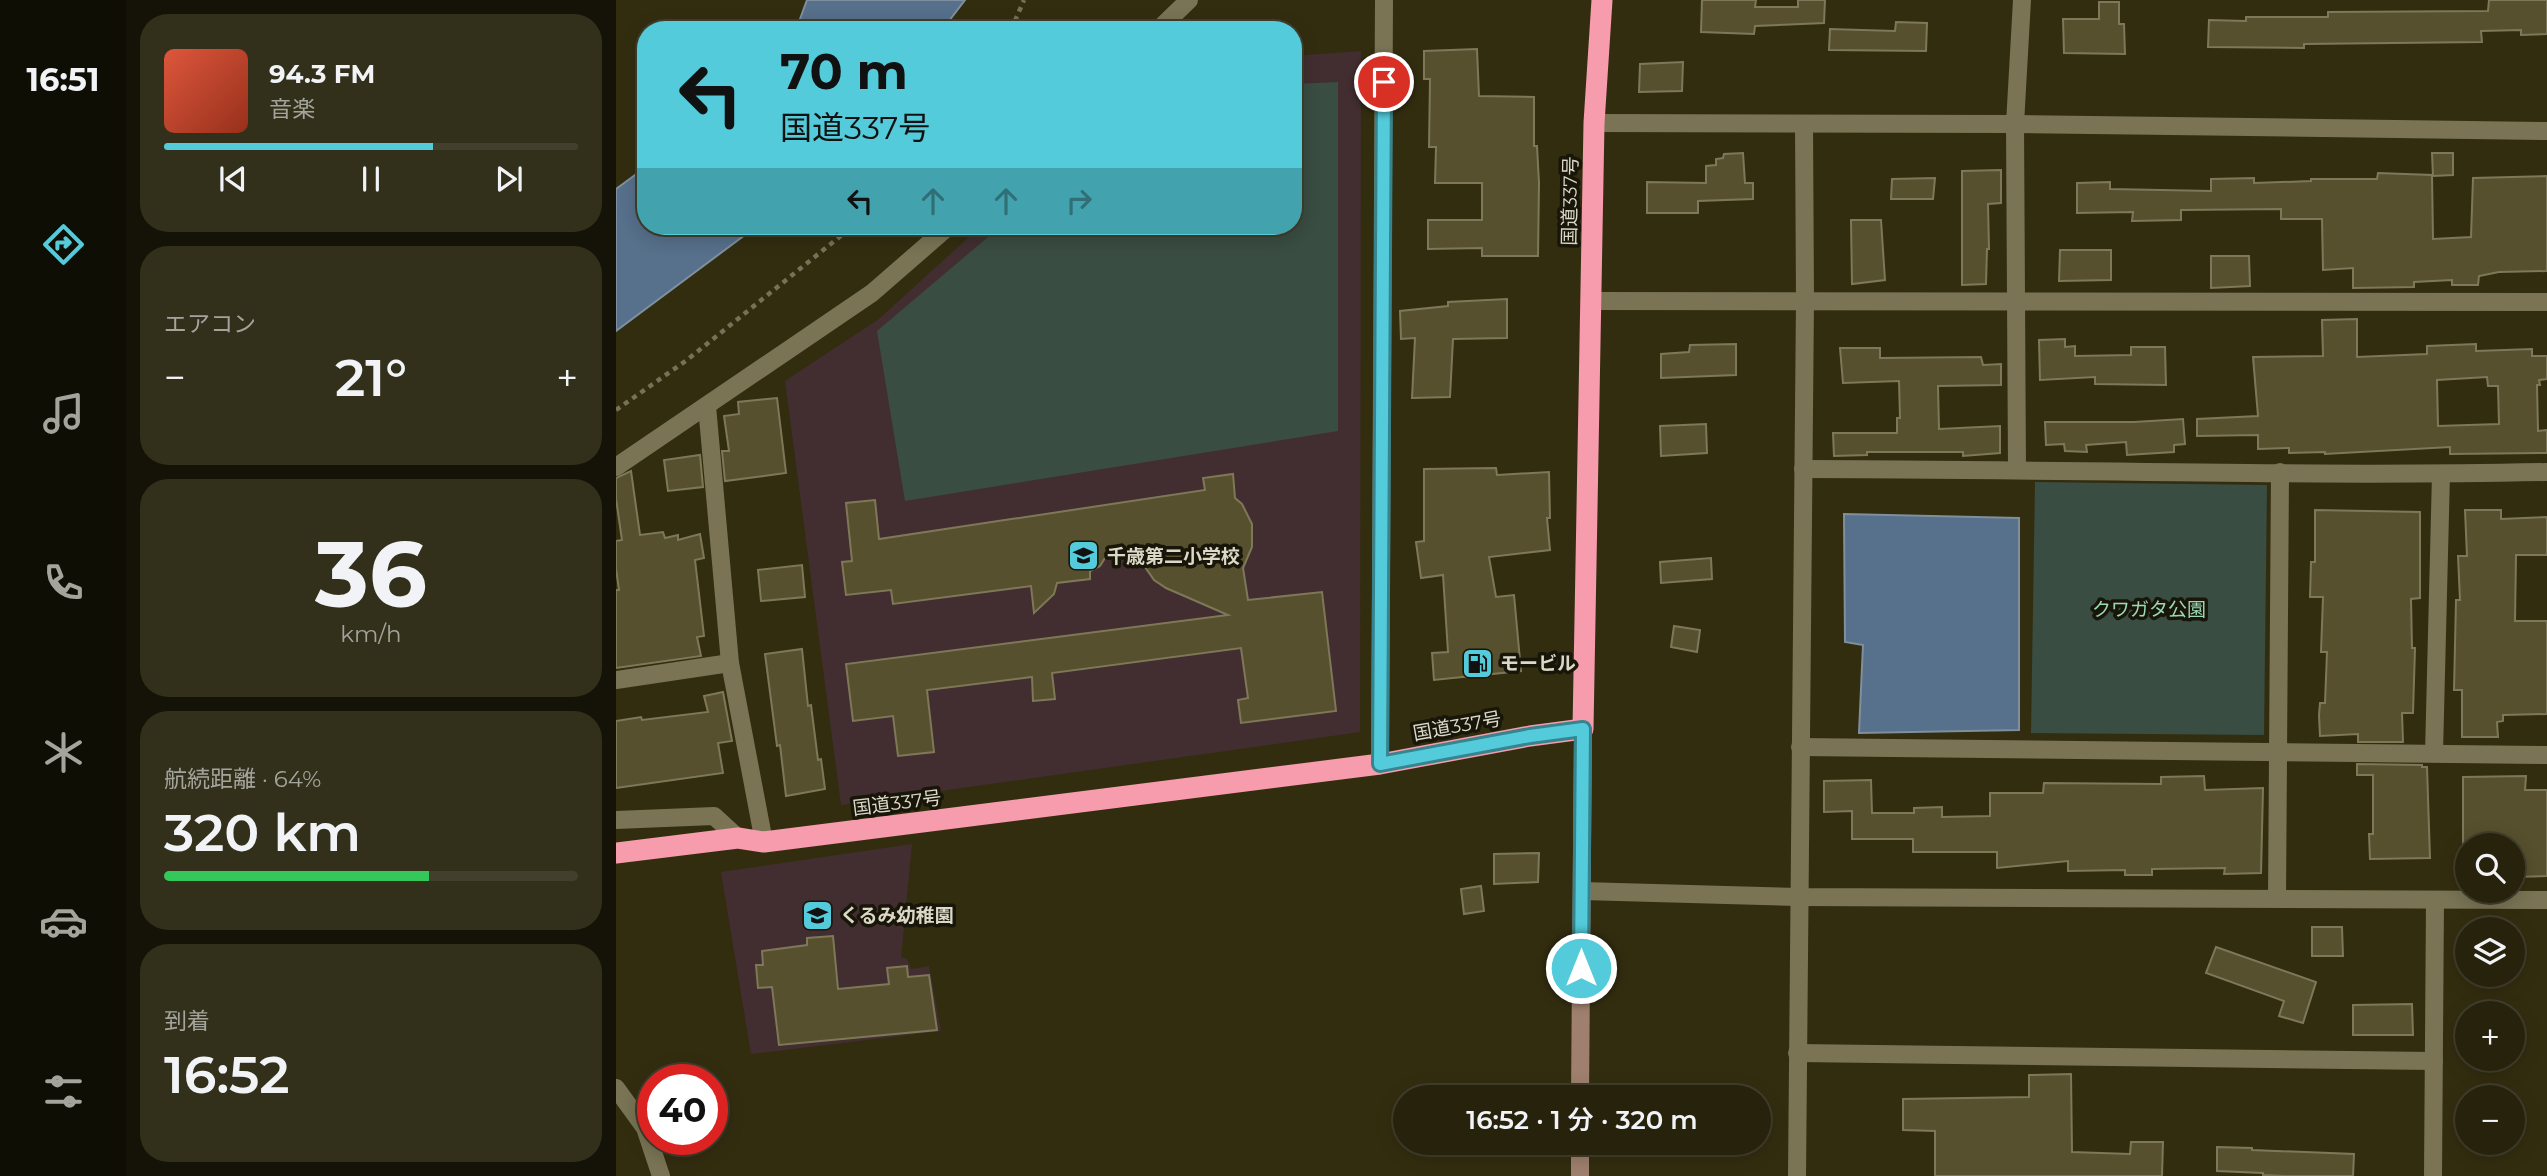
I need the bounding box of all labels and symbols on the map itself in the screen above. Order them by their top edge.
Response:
pin [1354,52,1414,112]
street label: 国道337号 [1558,156,1582,246]
school or university icon: 千歳第二小学校 [1067,539,1101,573]
place label: 千歳第二小学校 [1107,545,1240,568]
park label: クワガタ公園 [2092,598,2206,621]
fuel station icon: モービル [1460,646,1494,680]
place label: モービル [1500,652,1576,675]
street label: 国道337号 [1411,707,1503,745]
street label: 国道337号 [851,786,943,820]
school or university icon: くるみ幼稚園 [800,898,834,932]
place label: くるみ幼稚園 [840,904,954,927]
position arrow [1544,931,1618,1005]
speed limit sign: 40 [637,1064,728,1155]

